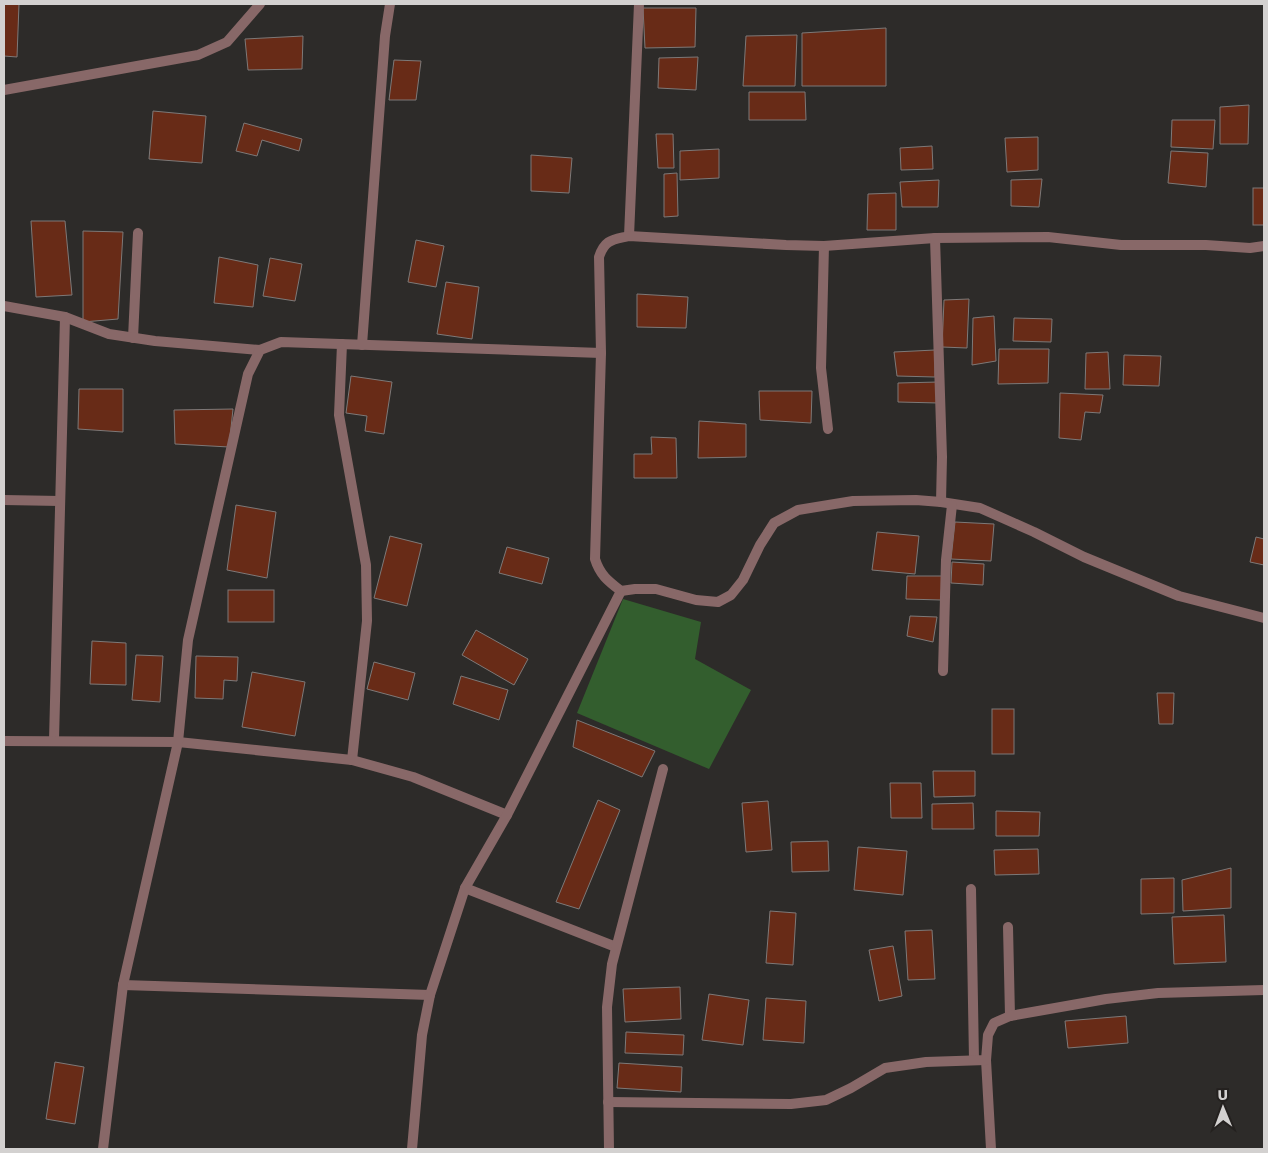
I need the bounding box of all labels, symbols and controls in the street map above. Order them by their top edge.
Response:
north arrow [1198,1083,1248,1133]
text: U [1217,1086,1228,1103]

